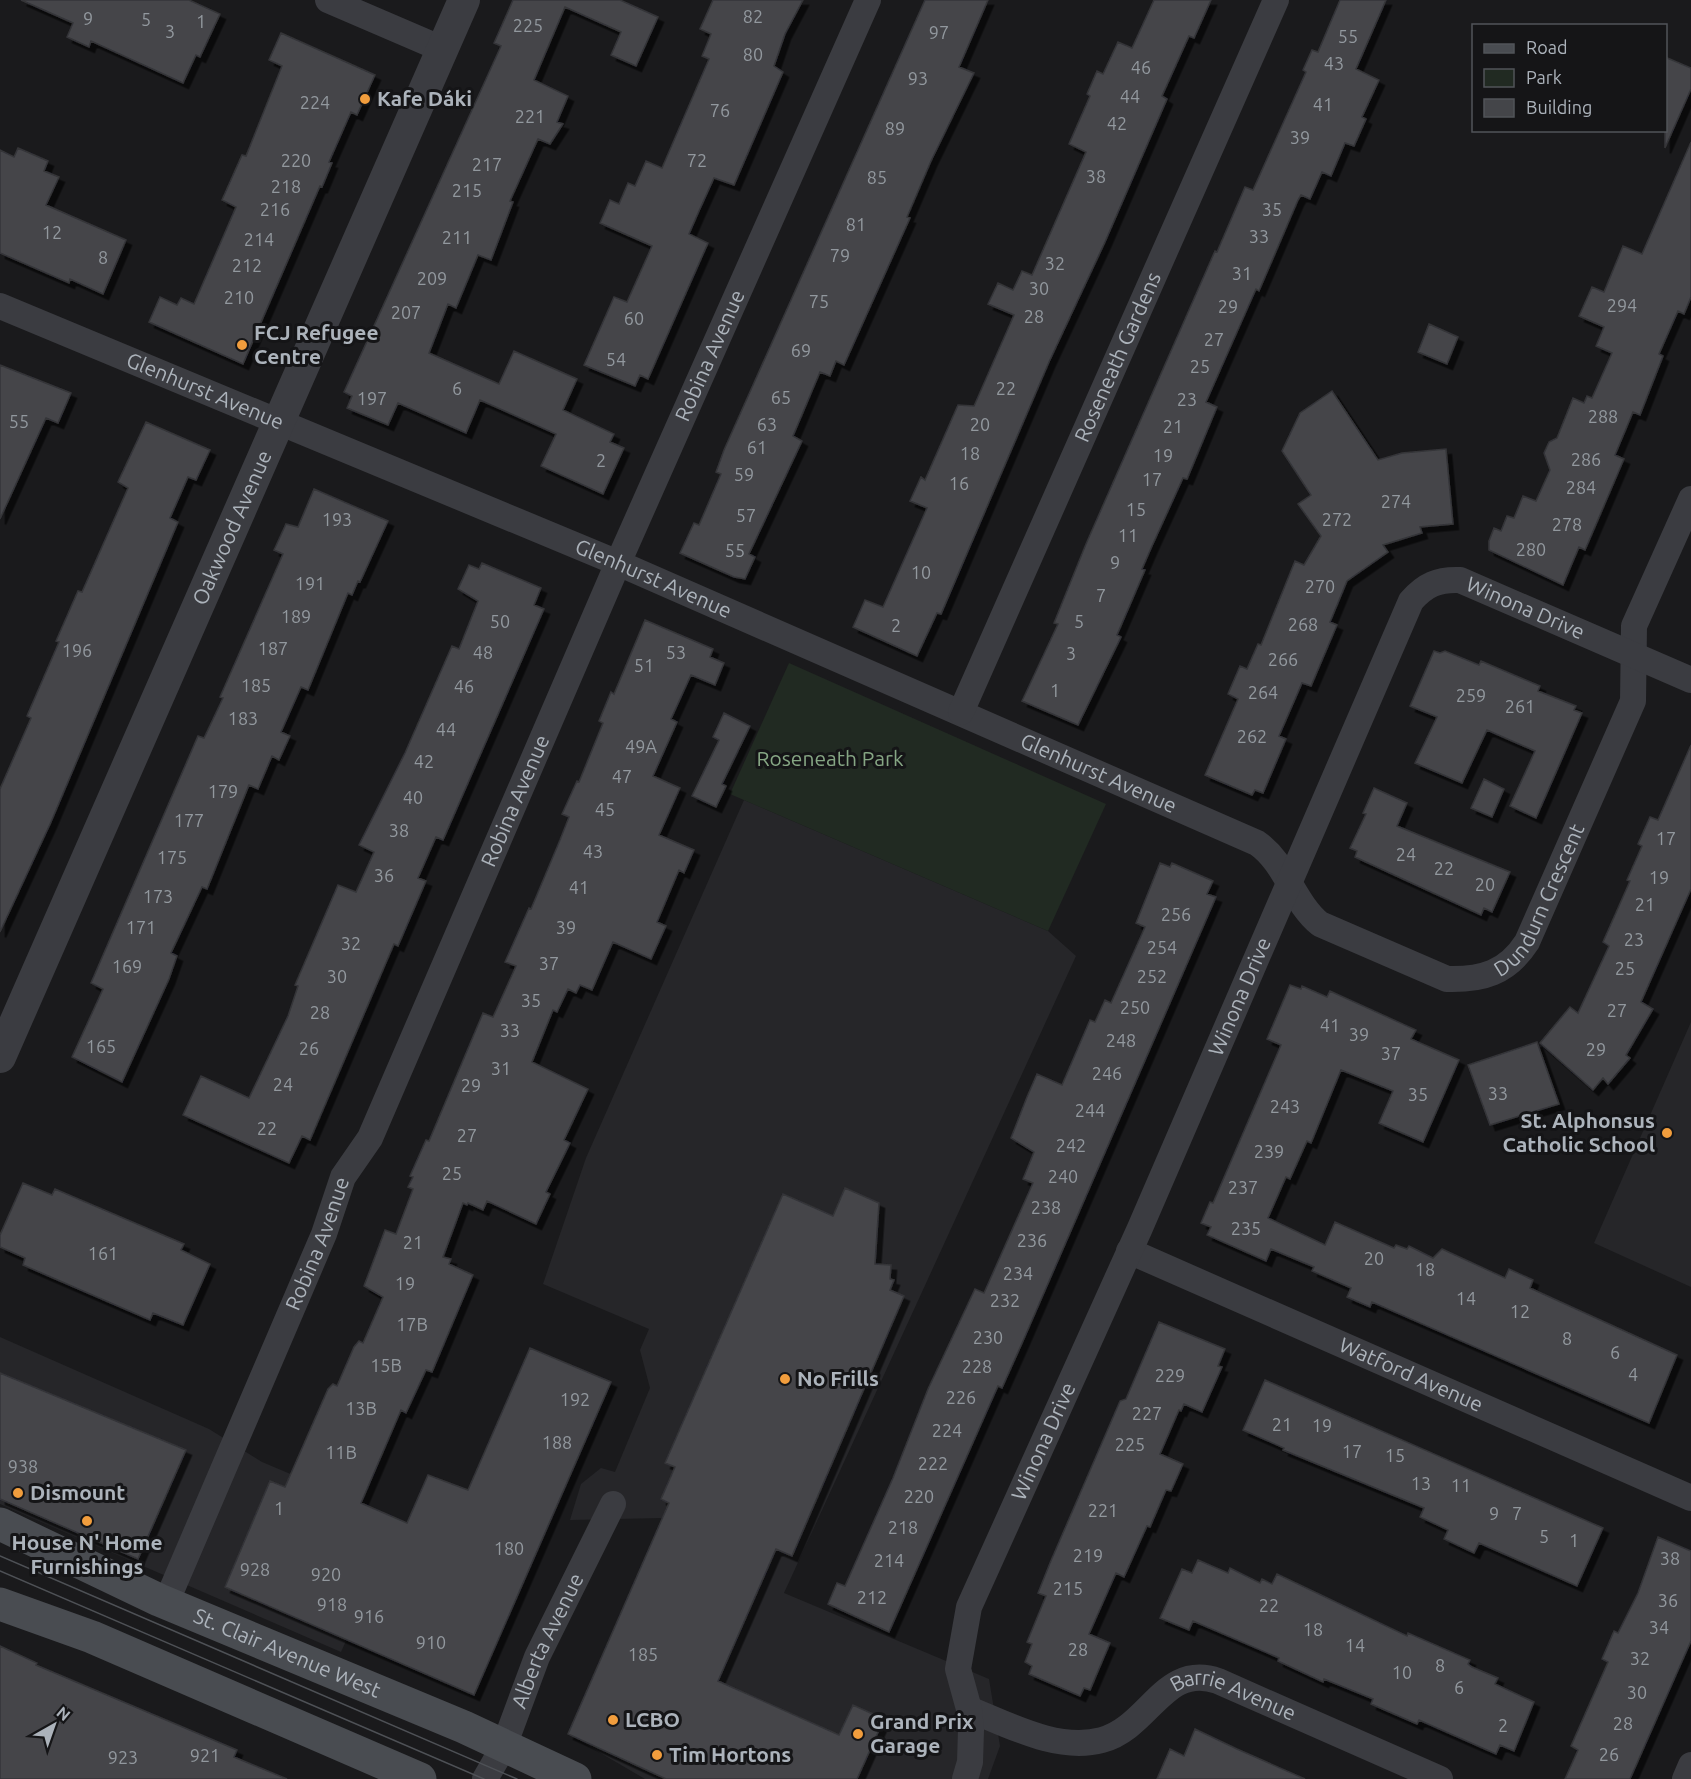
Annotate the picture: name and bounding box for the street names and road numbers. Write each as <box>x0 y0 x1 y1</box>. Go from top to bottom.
street label: Roseneath Gardens <box>1069 268 1165 445</box>
street label: Robina Avenue <box>670 286 749 425</box>
street label: Glenhurst Avenue <box>123 347 288 434</box>
street label: Oakwood Avenue <box>187 446 276 608</box>
street label: Glenhurst Avenue <box>572 534 736 622</box>
street label: Winona Drive <box>1463 571 1589 644</box>
street label: Glenhurst Avenue <box>1017 728 1181 817</box>
street label: Robina Avenue <box>475 731 553 870</box>
street label: Dundurn Crescent <box>1489 820 1589 981</box>
street label: Winona Drive <box>1203 934 1275 1059</box>
street label: Robina Avenue <box>280 1174 353 1314</box>
street label: Watford Avenue <box>1336 1332 1487 1416</box>
street label: Winona Drive <box>1006 1378 1080 1504</box>
street label: Alberta Avenue <box>506 1569 588 1711</box>
street label: St. Clair Avenue West <box>190 1603 385 1702</box>
street label: Barrie Avenue <box>1165 1664 1300 1725</box>

